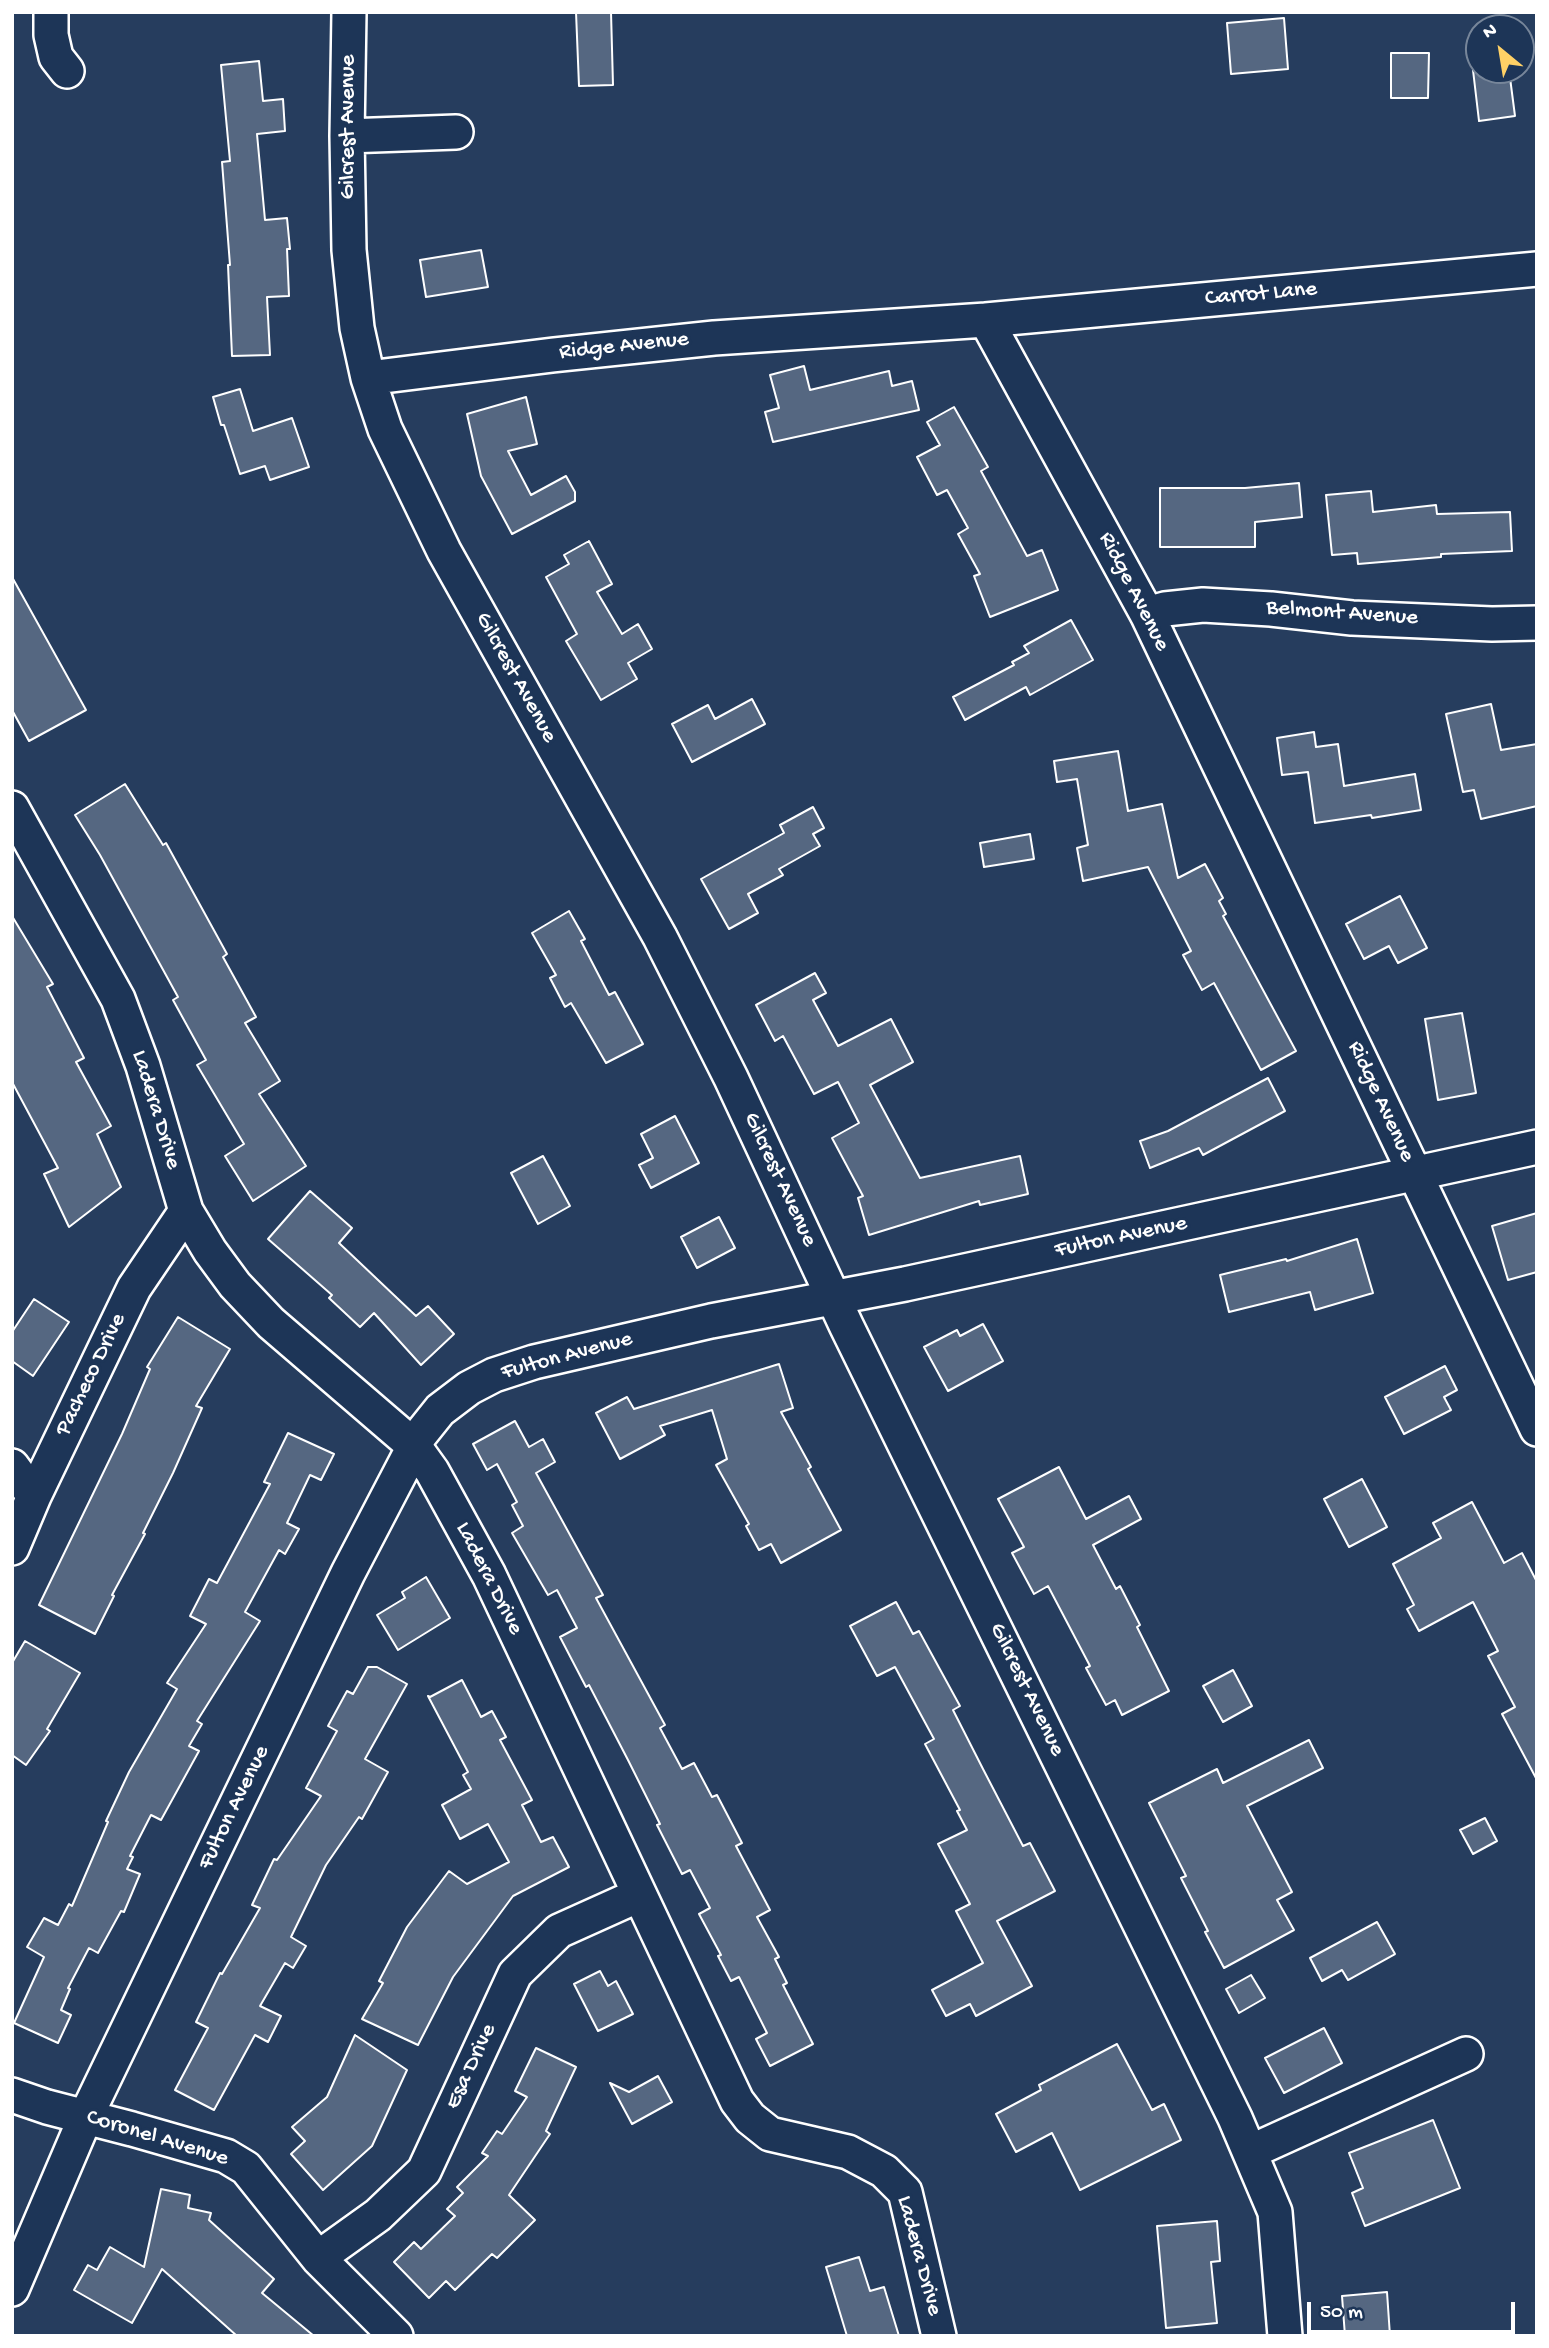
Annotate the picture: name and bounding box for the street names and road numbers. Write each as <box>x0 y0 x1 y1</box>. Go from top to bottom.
street label: Gilcrest Avenue <box>335 55 363 199</box>
street label: Carrot Lane <box>1204 276 1318 314</box>
street label: Ridge Avenue <box>558 326 690 368</box>
street label: Ridge Avenue <box>1091 528 1175 656</box>
street label: Belmont Avenue <box>1265 595 1419 633</box>
street label: Gilcrest Avenue <box>468 608 562 748</box>
street label: Ridge Avenue <box>1340 1037 1420 1167</box>
street label: Ladera Drive <box>124 1047 186 1173</box>
street label: Gilcrest Avenue <box>736 1109 822 1251</box>
street label: Fulton Avenue <box>1052 1211 1190 1265</box>
street label: Pacheco Drive <box>50 1309 134 1441</box>
street label: Fulton Avenue <box>498 1326 636 1388</box>
street label: Ladera Drive <box>448 1518 528 1640</box>
street label: Gilcrest Avenue <box>982 1619 1070 1761</box>
street label: Fulton Avenue <box>193 1742 277 1874</box>
street label: Esa Drive <box>440 2020 504 2114</box>
street label: Coronel Avenue <box>83 2104 231 2174</box>
street label: Ladera Drive <box>889 2193 947 2319</box>

